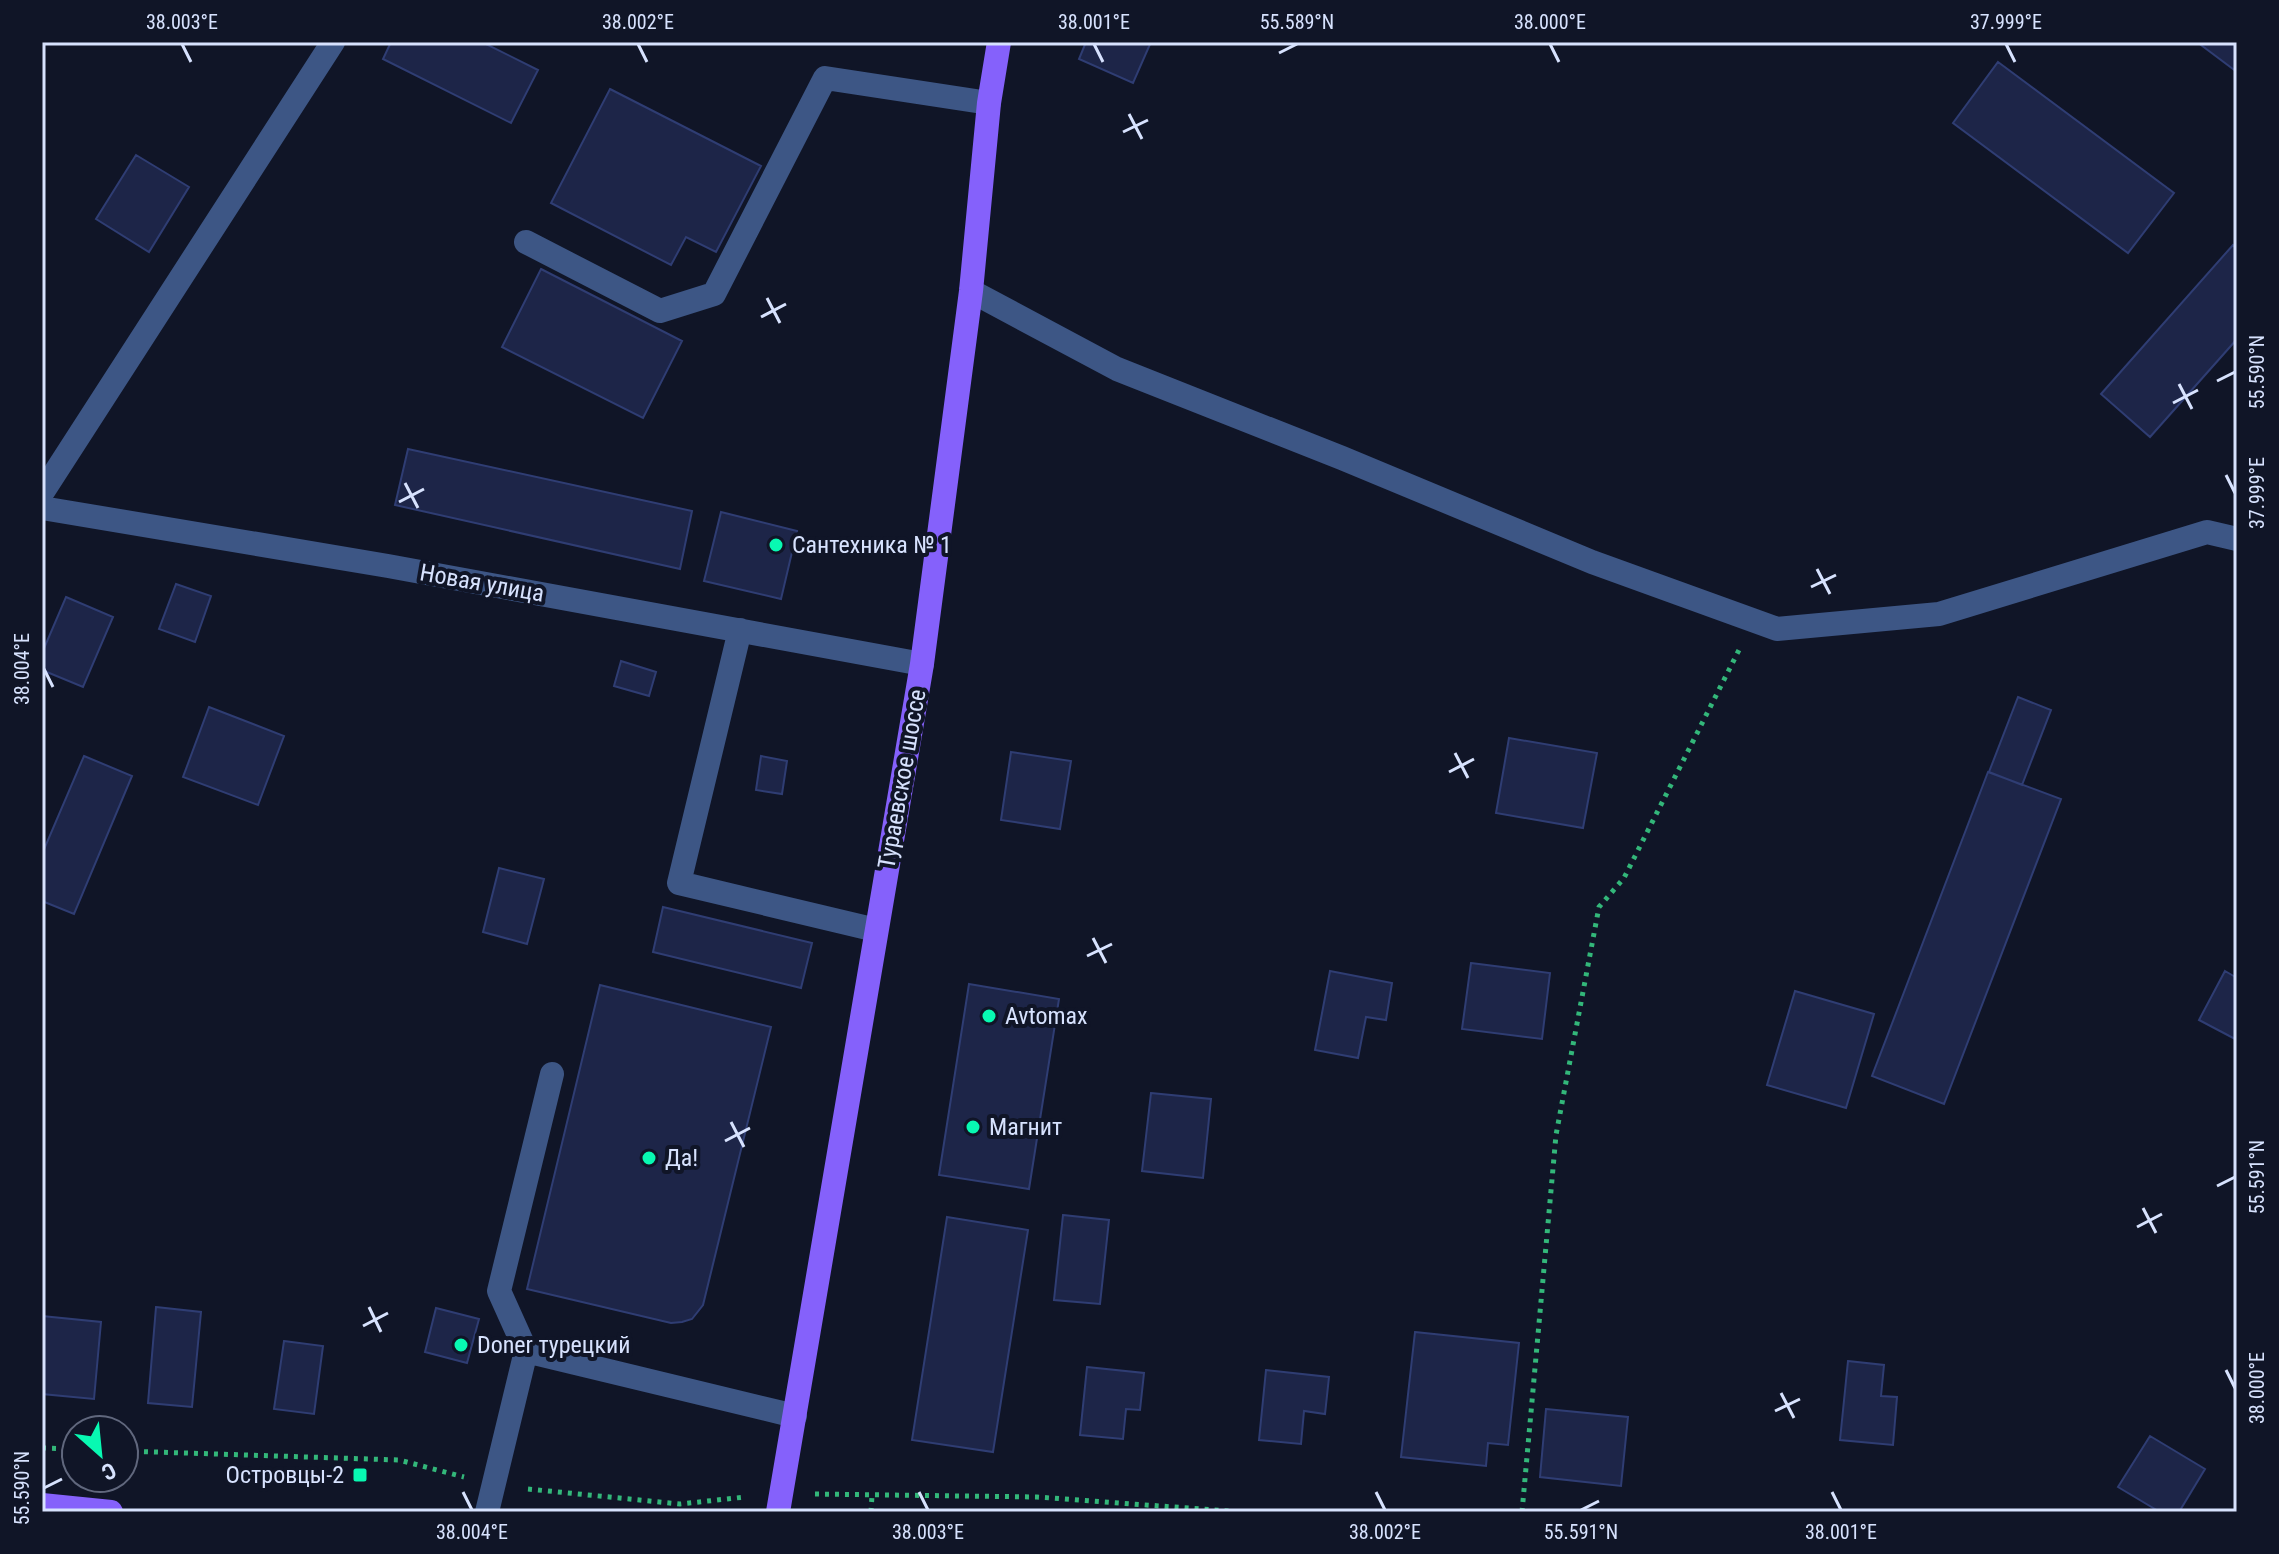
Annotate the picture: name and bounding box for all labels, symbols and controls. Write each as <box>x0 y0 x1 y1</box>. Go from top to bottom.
text: 38.003°E <box>146 10 218 34</box>
text: 38.002°E <box>602 10 674 34</box>
text: 38.001°E <box>1058 10 1130 34</box>
text: 55.589°N <box>1260 10 1334 34</box>
text: 38.000°E <box>1514 10 1586 34</box>
text: 37.999°E <box>1970 10 2042 34</box>
text: 55.590°N <box>2245 335 2269 409</box>
text: 37.999°E <box>2245 457 2269 529</box>
place label: Сантехника № 1 <box>792 531 952 559</box>
marker: Сантехника № 1 <box>767 536 785 554</box>
street label: Новая улица <box>418 558 546 608</box>
text: 38.004°E <box>10 633 34 705</box>
street label: Тураевское шоссе <box>872 687 932 871</box>
place label: Avtomax <box>1005 1002 1088 1030</box>
marker: Avtomax <box>980 1007 998 1025</box>
place label: Магнит <box>989 1113 1062 1141</box>
marker: Магнит <box>964 1118 982 1136</box>
text: 55.591°N <box>2245 1140 2269 1214</box>
place label: Да! <box>665 1144 698 1172</box>
marker: Да! <box>640 1149 658 1167</box>
place label: Doner турецкий <box>477 1331 630 1359</box>
marker: Doner турецкий <box>452 1336 470 1354</box>
text: 38.000°E <box>2245 1352 2269 1424</box>
north arrow <box>60 1414 140 1494</box>
text: 55.590°N <box>10 1451 34 1525</box>
text: С <box>98 1457 120 1485</box>
place label: Островцы-2 <box>226 1461 344 1489</box>
marker: Островцы-2 <box>351 1466 369 1484</box>
text: 38.004°E <box>436 1520 508 1544</box>
text: 38.003°E <box>892 1520 964 1544</box>
text: 38.002°E <box>1349 1520 1421 1544</box>
text: 55.591°N <box>1544 1520 1618 1544</box>
text: 38.001°E <box>1805 1520 1877 1544</box>

